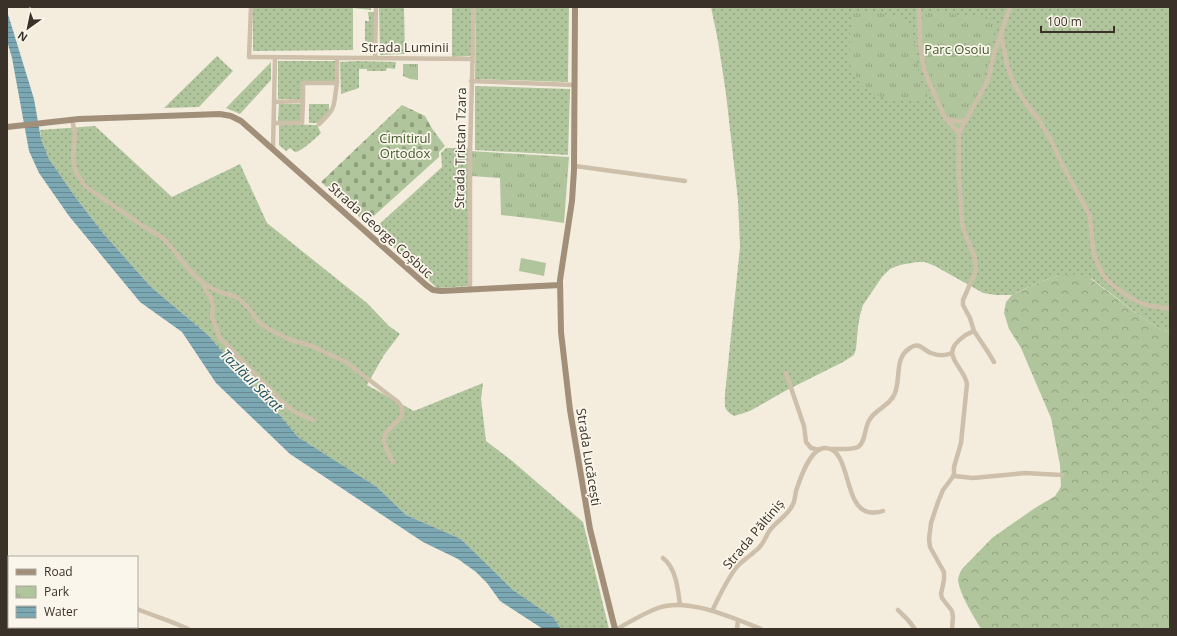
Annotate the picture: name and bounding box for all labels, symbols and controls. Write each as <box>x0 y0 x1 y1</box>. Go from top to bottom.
north arrow <box>8 8 48 48</box>
scale bar <box>1041 8 1114 34</box>
text: 100 m <box>1047 13 1082 30</box>
text: N <box>14 28 30 46</box>
street label: Strada Luminii <box>361 38 449 56</box>
park label: Parc Osoiu <box>924 40 990 58</box>
street label: Strada Tristan Tzara <box>450 87 470 209</box>
park label: Cimitirul Ortodox <box>379 129 431 162</box>
street label: Strada George Coșbuc <box>325 178 437 282</box>
water label: Tazlăul Sărat <box>217 345 288 416</box>
street label: Strada Lucăcești <box>572 407 606 507</box>
street label: Strada Păltiniș <box>718 495 788 573</box>
legend <box>8 556 138 628</box>
text: Road <box>44 563 73 580</box>
text: Park <box>44 583 70 600</box>
text: Water <box>44 603 78 620</box>

